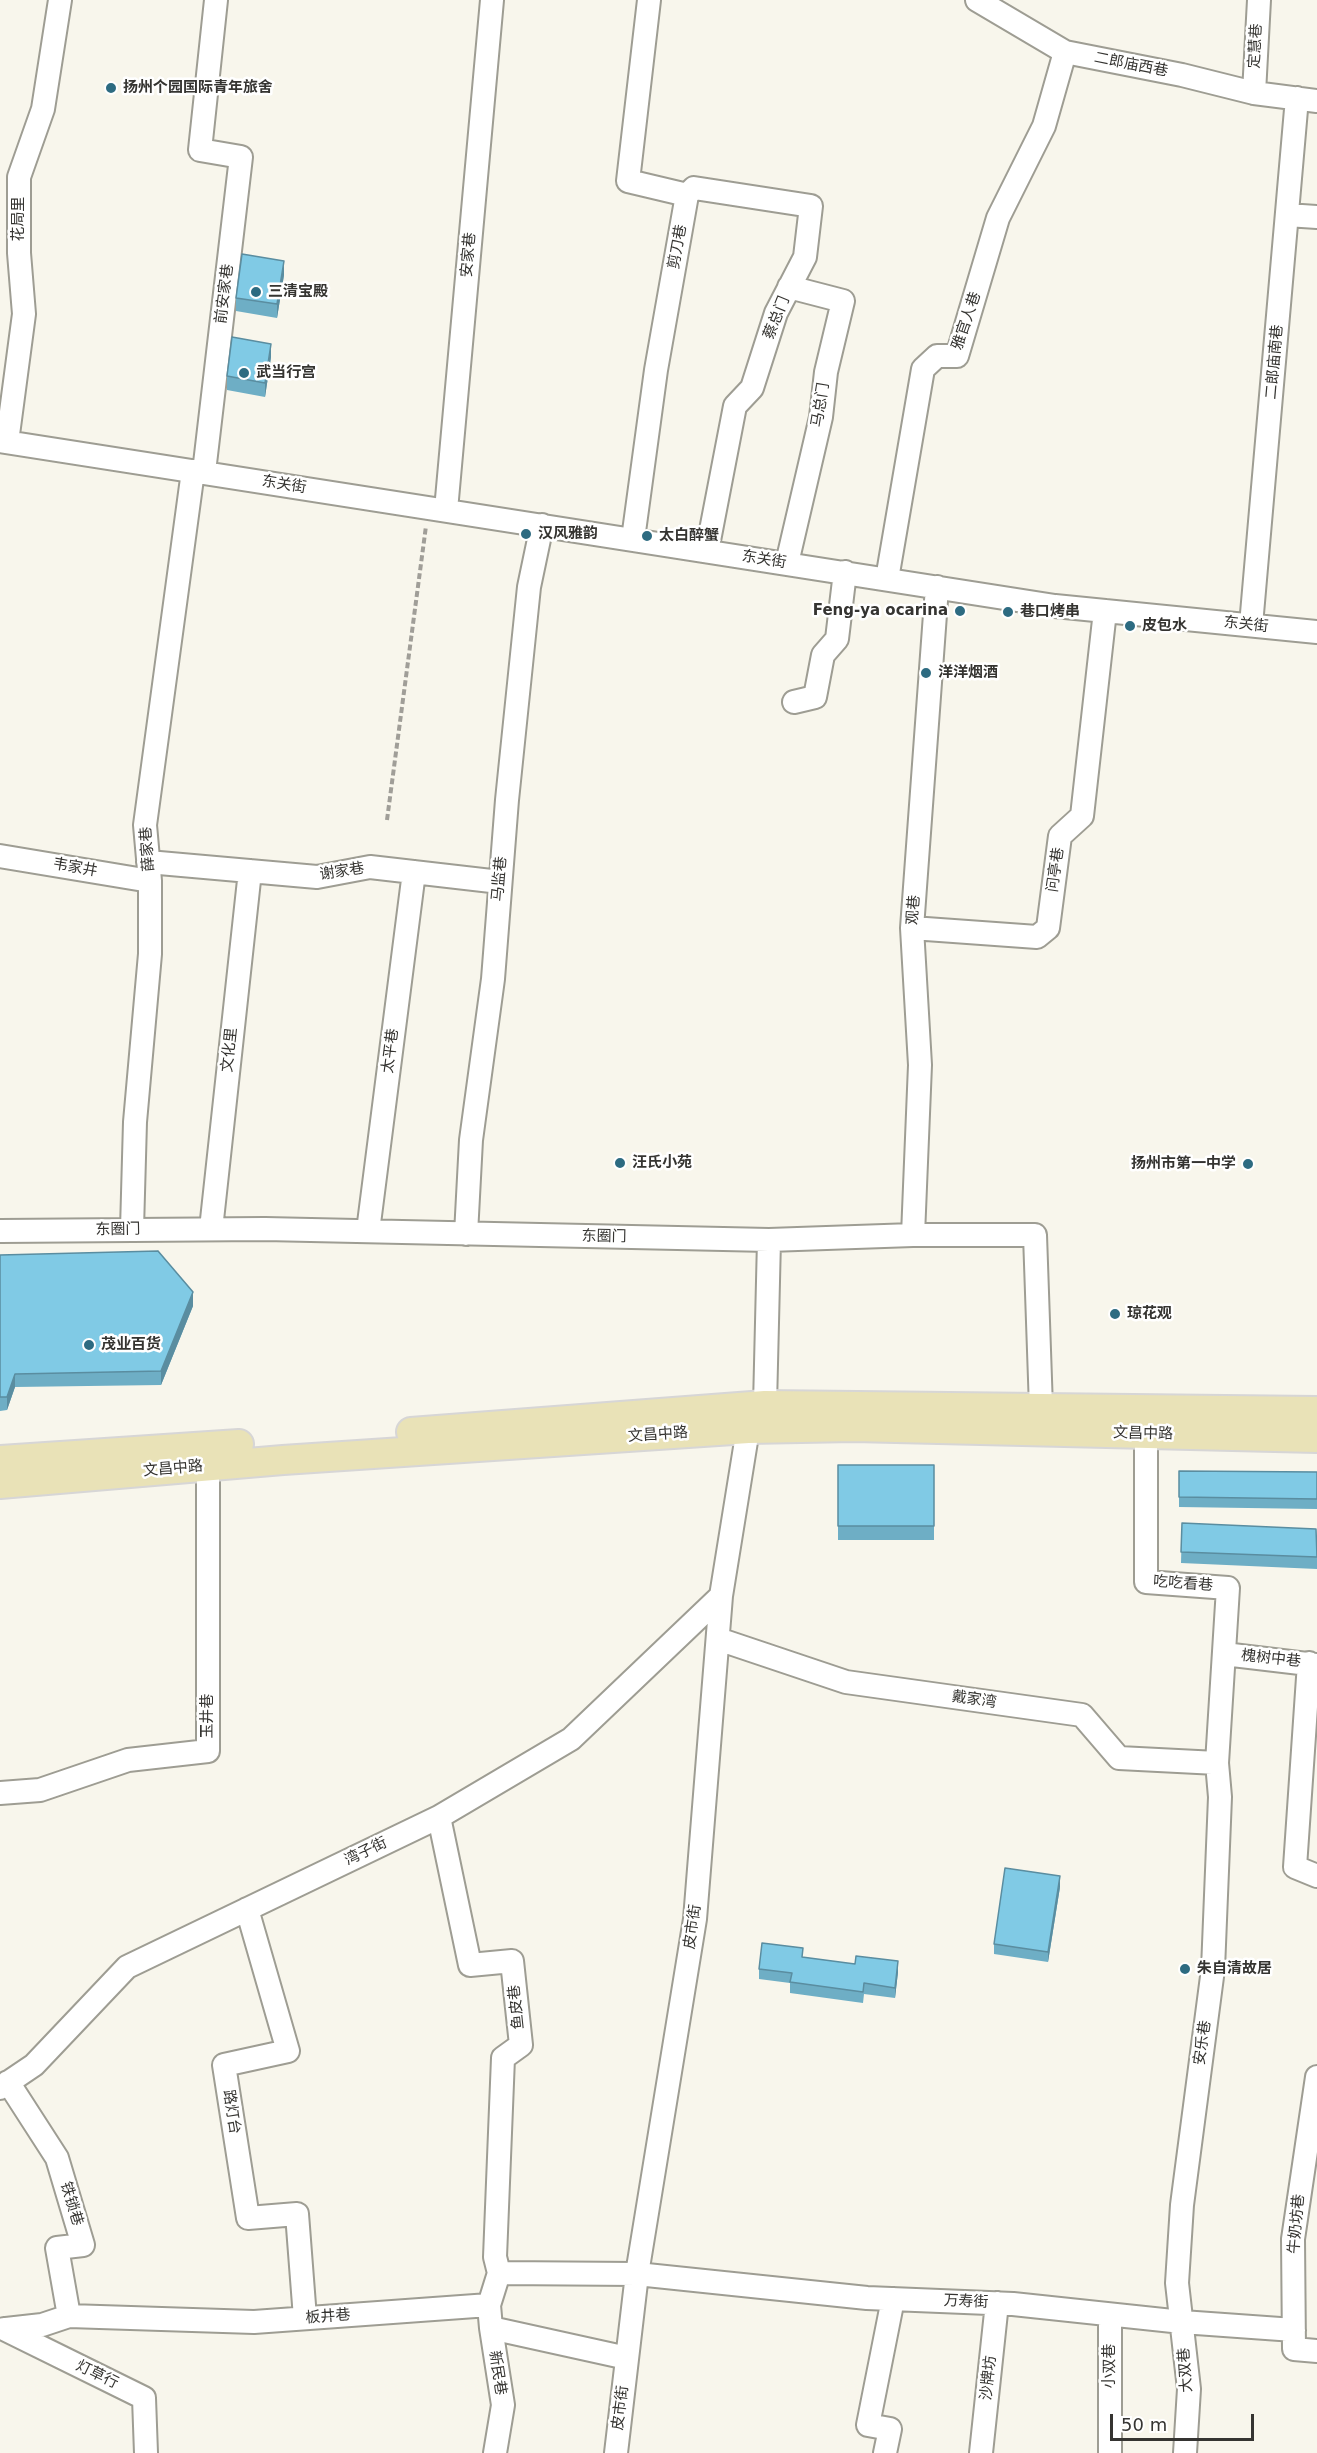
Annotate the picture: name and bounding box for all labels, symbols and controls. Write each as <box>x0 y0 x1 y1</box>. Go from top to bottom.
street label: 定慧巷 <box>1246 23 1266 69</box>
street label: 二郎庙西巷 <box>1092 49 1170 81</box>
place label: 扬州个园国际青年旅舍 <box>123 79 273 97</box>
marker: 扬州个园国际青年旅舍 <box>104 81 118 95</box>
street label: 花局里 <box>10 197 28 241</box>
street label: 剪刀巷 <box>665 223 691 271</box>
street label: 安家巷 <box>458 232 480 278</box>
street label: 前安家巷 <box>212 263 238 325</box>
place label: 三清宝殿 <box>268 283 328 301</box>
marker: 三清宝殿 <box>249 285 263 299</box>
street label: 雅官人巷 <box>949 290 985 352</box>
street label: 蔡总门 <box>760 294 794 342</box>
street label: 二郎庙南巷 <box>1263 324 1287 400</box>
place label: 武当行宫 <box>256 364 316 382</box>
marker: 武当行宫 <box>237 366 251 380</box>
street label: 马总门 <box>809 381 833 429</box>
street label: 东关街 <box>260 473 308 497</box>
place label: 汉风雅韵 <box>538 525 598 543</box>
marker: 汉风雅韵 <box>519 527 533 541</box>
place label: 太白醉蟹 <box>659 527 719 545</box>
marker: 太白醉蟹 <box>640 529 654 543</box>
street label: 东关街 <box>740 548 788 572</box>
place label: Feng-ya ocarina <box>813 602 948 620</box>
place label: 巷口烤串 <box>1020 603 1080 621</box>
marker: Feng-ya ocarina <box>953 604 967 618</box>
marker: 巷口烤串 <box>1001 605 1015 619</box>
street label: 东关街 <box>1223 614 1269 636</box>
place label: 皮包水 <box>1142 617 1187 635</box>
marker: 皮包水 <box>1123 619 1137 633</box>
place label: 洋洋烟酒 <box>938 664 998 682</box>
marker: 洋洋烟酒 <box>919 666 933 680</box>
street label: 薛家巷 <box>137 826 159 872</box>
street label: 问亭巷 <box>1044 846 1068 894</box>
street label: 韦家井 <box>51 855 99 881</box>
street label: 马监巷 <box>489 856 511 902</box>
street label: 谢家巷 <box>318 860 366 884</box>
street label: 观巷 <box>904 894 924 926</box>
street label: 文化里 <box>219 1027 241 1073</box>
street label: 太平巷 <box>379 1028 403 1074</box>
place label: 汪氏小苑 <box>632 1154 692 1172</box>
place label: 扬州市第一中学 <box>1131 1155 1236 1173</box>
marker: 汪氏小苑 <box>613 1156 627 1170</box>
marker: 扬州市第一中学 <box>1241 1157 1255 1171</box>
street label: 东圈门 <box>95 1221 141 1239</box>
street label: 东圈门 <box>581 1228 627 1246</box>
place label: 琼花观 <box>1127 1305 1172 1323</box>
marker: 琼花观 <box>1108 1307 1122 1321</box>
place label: 茂业百货 <box>101 1336 161 1354</box>
marker: 茂业百货 <box>82 1338 96 1352</box>
street label: 文昌中路 <box>627 1424 689 1446</box>
street label: 文昌中路 <box>1113 1424 1173 1444</box>
street label: 文昌中路 <box>142 1457 204 1481</box>
street label: 吃吃看巷 <box>1152 1573 1214 1595</box>
street label: 槐树中巷 <box>1240 1647 1302 1671</box>
street label: 戴家湾 <box>950 1688 998 1712</box>
street label: 玉井巷 <box>199 1694 217 1738</box>
street label: 湾子街 <box>342 1834 390 1870</box>
street label: 皮市街 <box>681 1903 705 1951</box>
place label: 朱自清故居 <box>1197 1960 1272 1978</box>
marker: 朱自清故居 <box>1178 1962 1192 1976</box>
street label: 鱼皮巷 <box>506 1984 528 2030</box>
street label: 安乐巷 <box>1191 2019 1215 2067</box>
street label: 路灯台 <box>219 2088 243 2136</box>
street label: 铁锁巷 <box>56 2180 86 2228</box>
street label: 牛奶坊巷 <box>1285 2193 1309 2255</box>
street label: 万寿街 <box>943 2292 989 2312</box>
street label: 板井巷 <box>305 2306 351 2328</box>
street label: 小双巷 <box>1101 2344 1119 2388</box>
street label: 大双巷 <box>1175 2347 1197 2393</box>
street label: 新民巷 <box>485 2349 509 2397</box>
street label: 沙牌坊 <box>978 2355 1000 2401</box>
street label: 灯草行 <box>73 2357 121 2393</box>
street label: 皮市街 <box>609 2385 633 2431</box>
scale bar <box>1113 2402 1257 2440</box>
text: 50 m <box>1121 2414 1167 2435</box>

